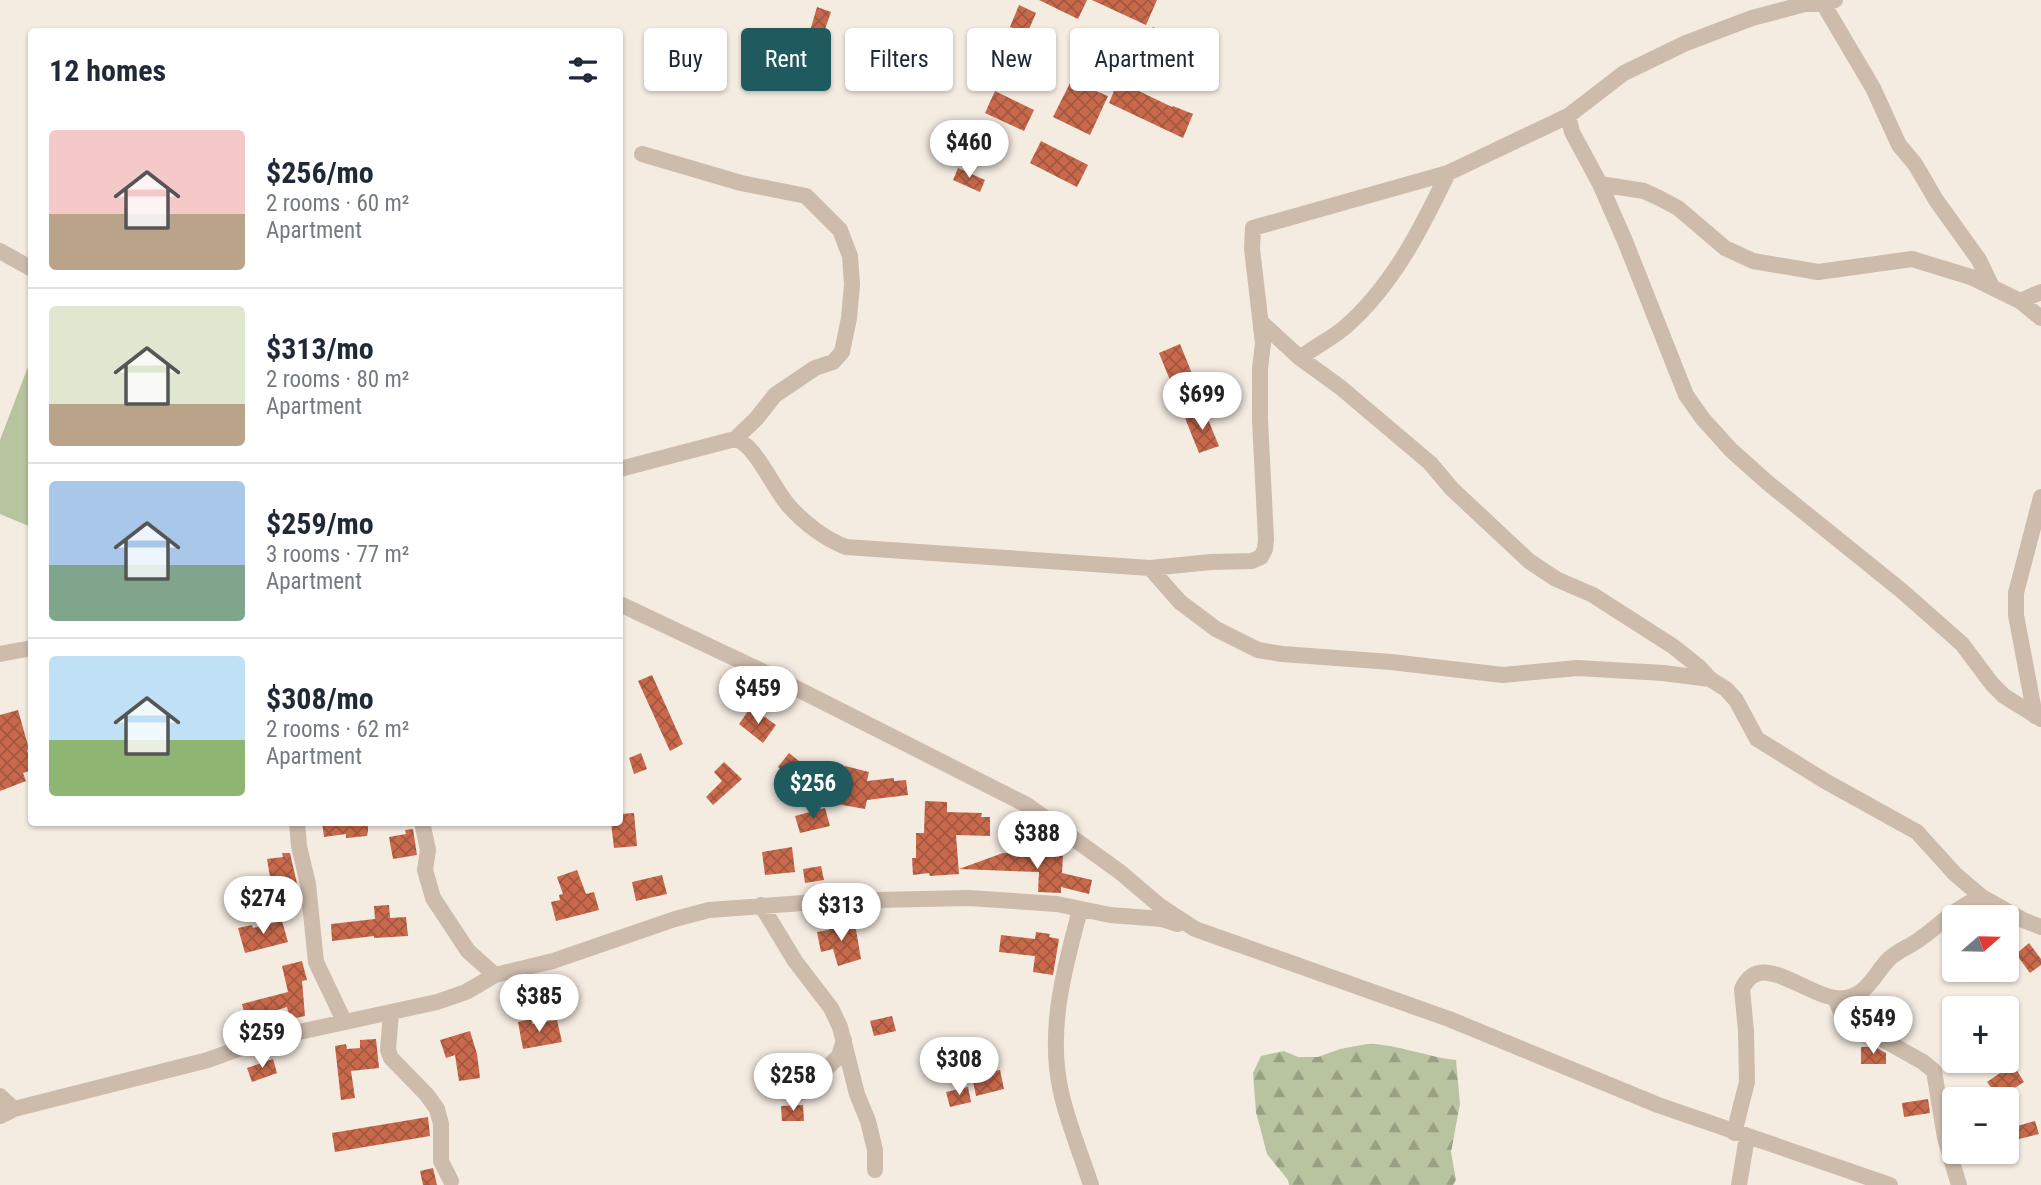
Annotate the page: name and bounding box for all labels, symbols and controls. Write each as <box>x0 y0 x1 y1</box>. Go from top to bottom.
chip: Buy <box>644 28 727 91</box>
chip: Rent <box>741 28 831 91</box>
chip: Filters <box>845 28 953 91</box>
chip: New <box>967 28 1056 91</box>
chip: Apartment <box>1070 28 1219 91</box>
icon: filters <box>564 51 602 89</box>
text: 12 homes <box>49 53 166 88</box>
pin: $460 <box>928 120 1010 180</box>
text: $460 <box>946 129 992 156</box>
text: $256/mo <box>266 155 374 190</box>
icon: home <box>105 158 189 242</box>
text: 2 rooms · 60 m² <box>266 190 409 217</box>
text: Apartment <box>266 217 362 244</box>
text: $313/mo <box>266 331 374 366</box>
icon: home <box>105 334 189 418</box>
text: 2 rooms · 80 m² <box>266 366 409 393</box>
pin: $699 <box>1161 372 1243 432</box>
text: $699 <box>1179 381 1225 408</box>
text: Apartment <box>266 393 362 420</box>
text: $259/mo <box>266 506 374 541</box>
icon: home <box>105 509 189 593</box>
text: 3 rooms · 77 m² <box>266 541 409 568</box>
text: Apartment <box>266 568 362 595</box>
pin: $459 <box>717 666 799 726</box>
text: $459 <box>735 675 781 702</box>
text: $308/mo <box>266 681 374 716</box>
icon: home <box>105 684 189 768</box>
text: 2 rooms · 62 m² <box>266 716 409 743</box>
text: Apartment <box>266 743 362 770</box>
pin: $256 <box>772 762 854 821</box>
text: $256 <box>790 770 836 797</box>
pin: $388 <box>996 812 1078 871</box>
text: $388 <box>1014 820 1060 847</box>
pin: $274 <box>222 876 304 936</box>
pin: $313 <box>800 884 882 943</box>
text: $274 <box>240 885 286 912</box>
text: $313 <box>818 892 864 919</box>
north arrow <box>1942 905 2020 982</box>
map controls <box>1942 905 2019 1164</box>
pin: $385 <box>498 974 580 1034</box>
text: $385 <box>516 983 562 1010</box>
pin: $549 <box>1832 996 1914 1056</box>
button: + <box>1942 996 2019 1073</box>
text: $549 <box>1850 1005 1896 1032</box>
pin: $259 <box>221 1010 303 1070</box>
text: $259 <box>239 1019 285 1046</box>
pin: $308 <box>918 1038 1000 1097</box>
text: $308 <box>936 1046 982 1073</box>
pin: $258 <box>752 1054 834 1113</box>
text: $258 <box>770 1062 816 1089</box>
button: − <box>1942 1087 2019 1164</box>

